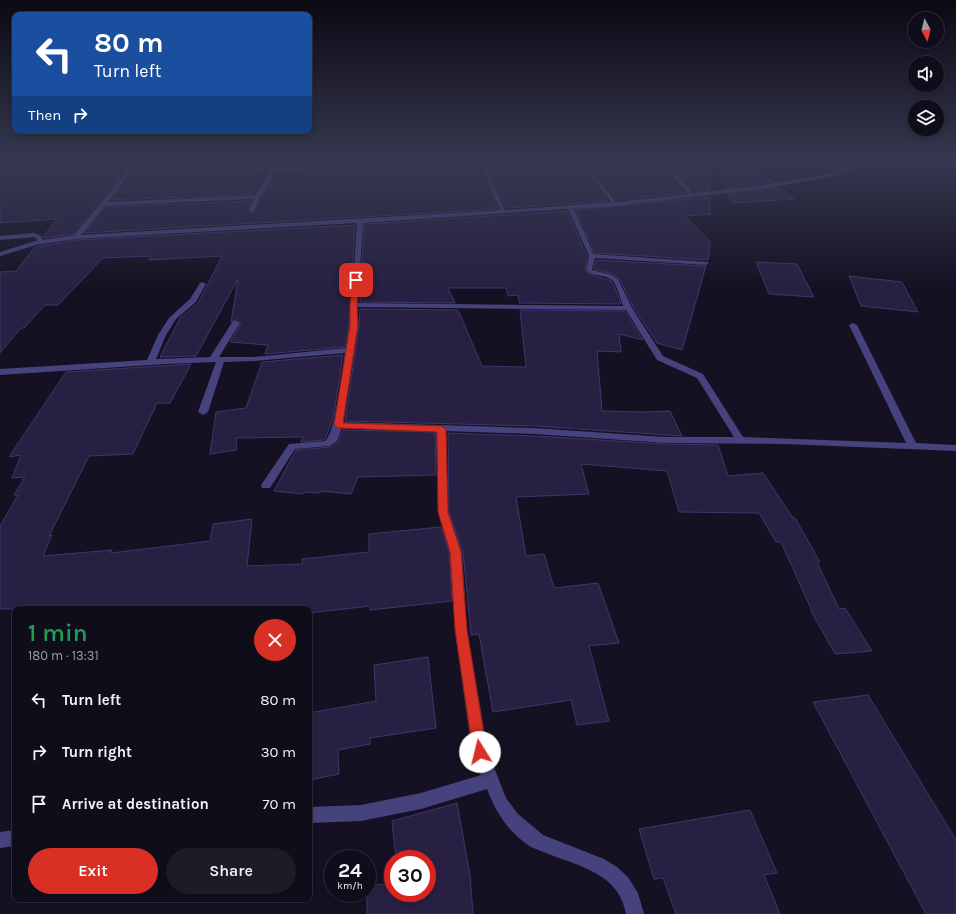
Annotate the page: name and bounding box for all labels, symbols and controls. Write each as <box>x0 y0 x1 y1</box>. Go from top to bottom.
north arrow <box>908 12 944 48</box>
map controls <box>908 12 944 136</box>
text: 80 m <box>94 26 163 59</box>
icon: left <box>28 28 80 80</box>
button: sound <box>908 56 944 92</box>
text: Turn left <box>94 60 162 82</box>
button: layers <box>908 100 944 136</box>
icon: right <box>69 104 91 126</box>
text: Then <box>28 106 61 124</box>
pin <box>339 263 373 297</box>
icon: arrive <box>345 269 367 291</box>
text: 1 min <box>28 619 88 647</box>
button: close <box>254 619 296 661</box>
text: 180 m · 13:31 <box>28 648 99 663</box>
icon: left <box>28 689 50 711</box>
text: Turn left <box>62 691 121 709</box>
text: 80 m <box>260 691 296 709</box>
position arrow <box>459 731 501 773</box>
icon: right <box>28 741 50 763</box>
text: Turn right <box>62 743 132 761</box>
text: 30 m <box>261 743 296 761</box>
icon: arrive <box>28 793 50 815</box>
text: Arrive at destination <box>62 795 209 813</box>
text: 70 m <box>262 795 296 813</box>
button: Exit <box>28 848 158 894</box>
button: Share <box>166 848 296 894</box>
speed limit sign: 30 <box>384 850 436 902</box>
text: 24 <box>338 859 362 882</box>
text: km/h <box>337 880 363 892</box>

